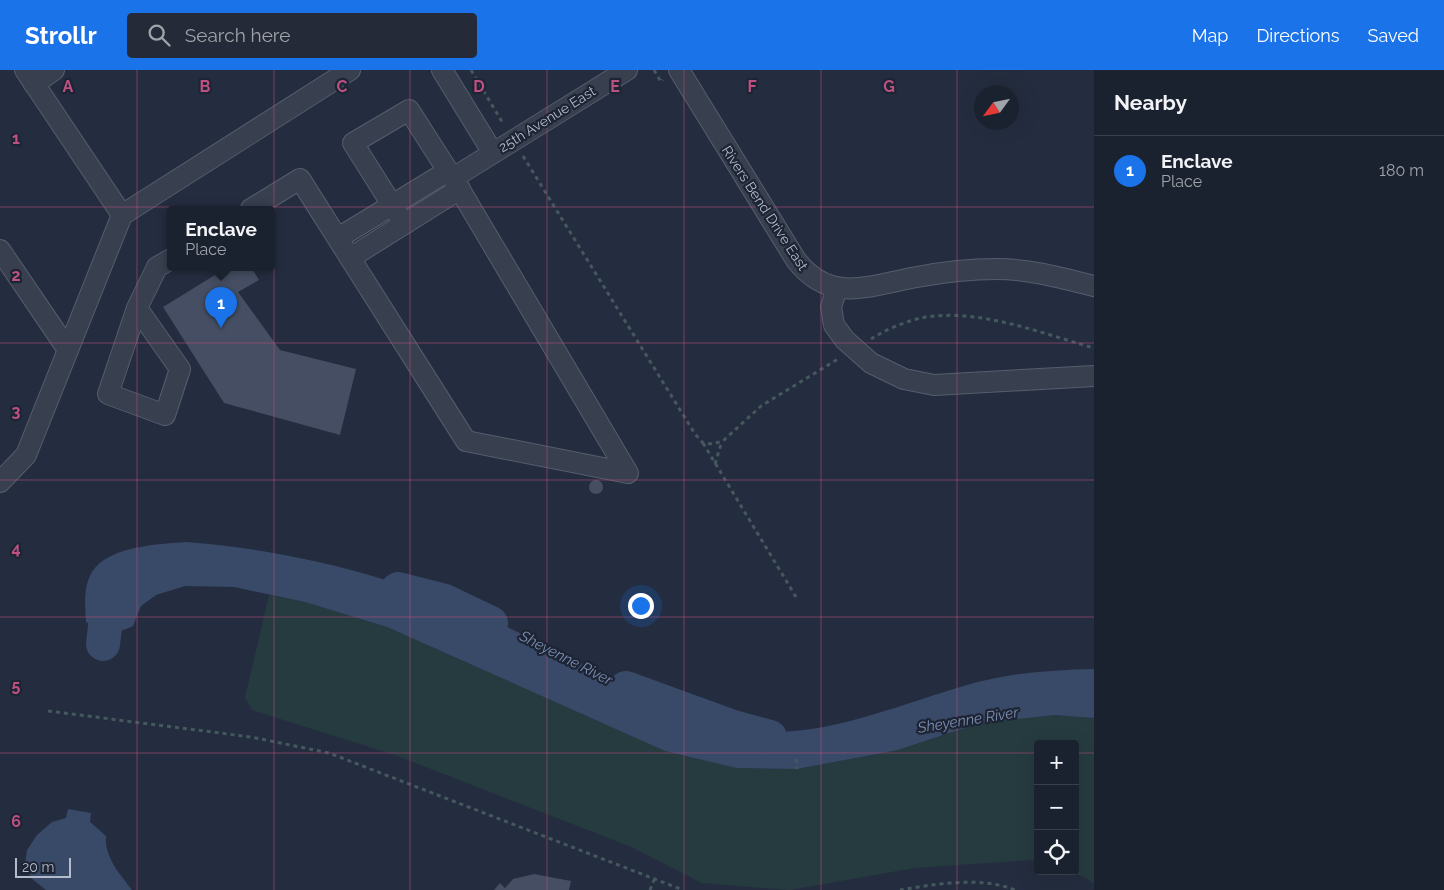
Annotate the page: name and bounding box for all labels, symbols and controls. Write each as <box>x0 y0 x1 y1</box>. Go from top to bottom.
search box <box>127 13 477 58</box>
text: Strollr <box>25 21 97 50</box>
icon: search <box>145 21 173 49</box>
text: Search here <box>185 24 290 46</box>
text: Map <box>1192 25 1228 46</box>
text: Directions <box>1256 25 1340 46</box>
text: Saved <box>1368 25 1419 46</box>
text: A <box>63 77 74 96</box>
text: B <box>200 77 211 96</box>
text: C <box>337 77 348 96</box>
text: D <box>473 77 485 96</box>
text: E <box>610 77 620 96</box>
text: F <box>747 77 757 96</box>
text: G <box>883 77 895 96</box>
street label: 25th Avenue East <box>496 83 599 155</box>
north arrow <box>974 85 1019 130</box>
text: Nearby <box>1114 90 1187 115</box>
text: 1 <box>12 129 20 148</box>
street label: Rivers Bend Drive East <box>719 143 811 274</box>
text: Enclave <box>1161 150 1233 172</box>
text: 1 <box>1126 161 1134 180</box>
text: 180 m <box>1379 161 1424 180</box>
text: Place <box>1161 172 1202 191</box>
popup <box>167 206 275 271</box>
text: Enclave <box>185 218 257 240</box>
text: Place <box>185 240 226 259</box>
text: 2 <box>11 266 21 285</box>
pin: 1 <box>205 287 237 328</box>
text: 3 <box>12 402 21 421</box>
text: 4 <box>11 539 21 558</box>
your location <box>628 593 654 619</box>
water label: Sheyenne River <box>516 626 616 689</box>
text: 5 <box>12 676 21 695</box>
water label: Sheyenne River <box>915 703 1020 737</box>
map controls <box>1034 740 1079 875</box>
button: + <box>1034 740 1079 785</box>
button: − <box>1034 785 1079 830</box>
text: 6 <box>11 812 21 831</box>
button: locate <box>1034 830 1079 875</box>
scale bar <box>15 855 71 878</box>
text: 20 m <box>22 859 54 875</box>

